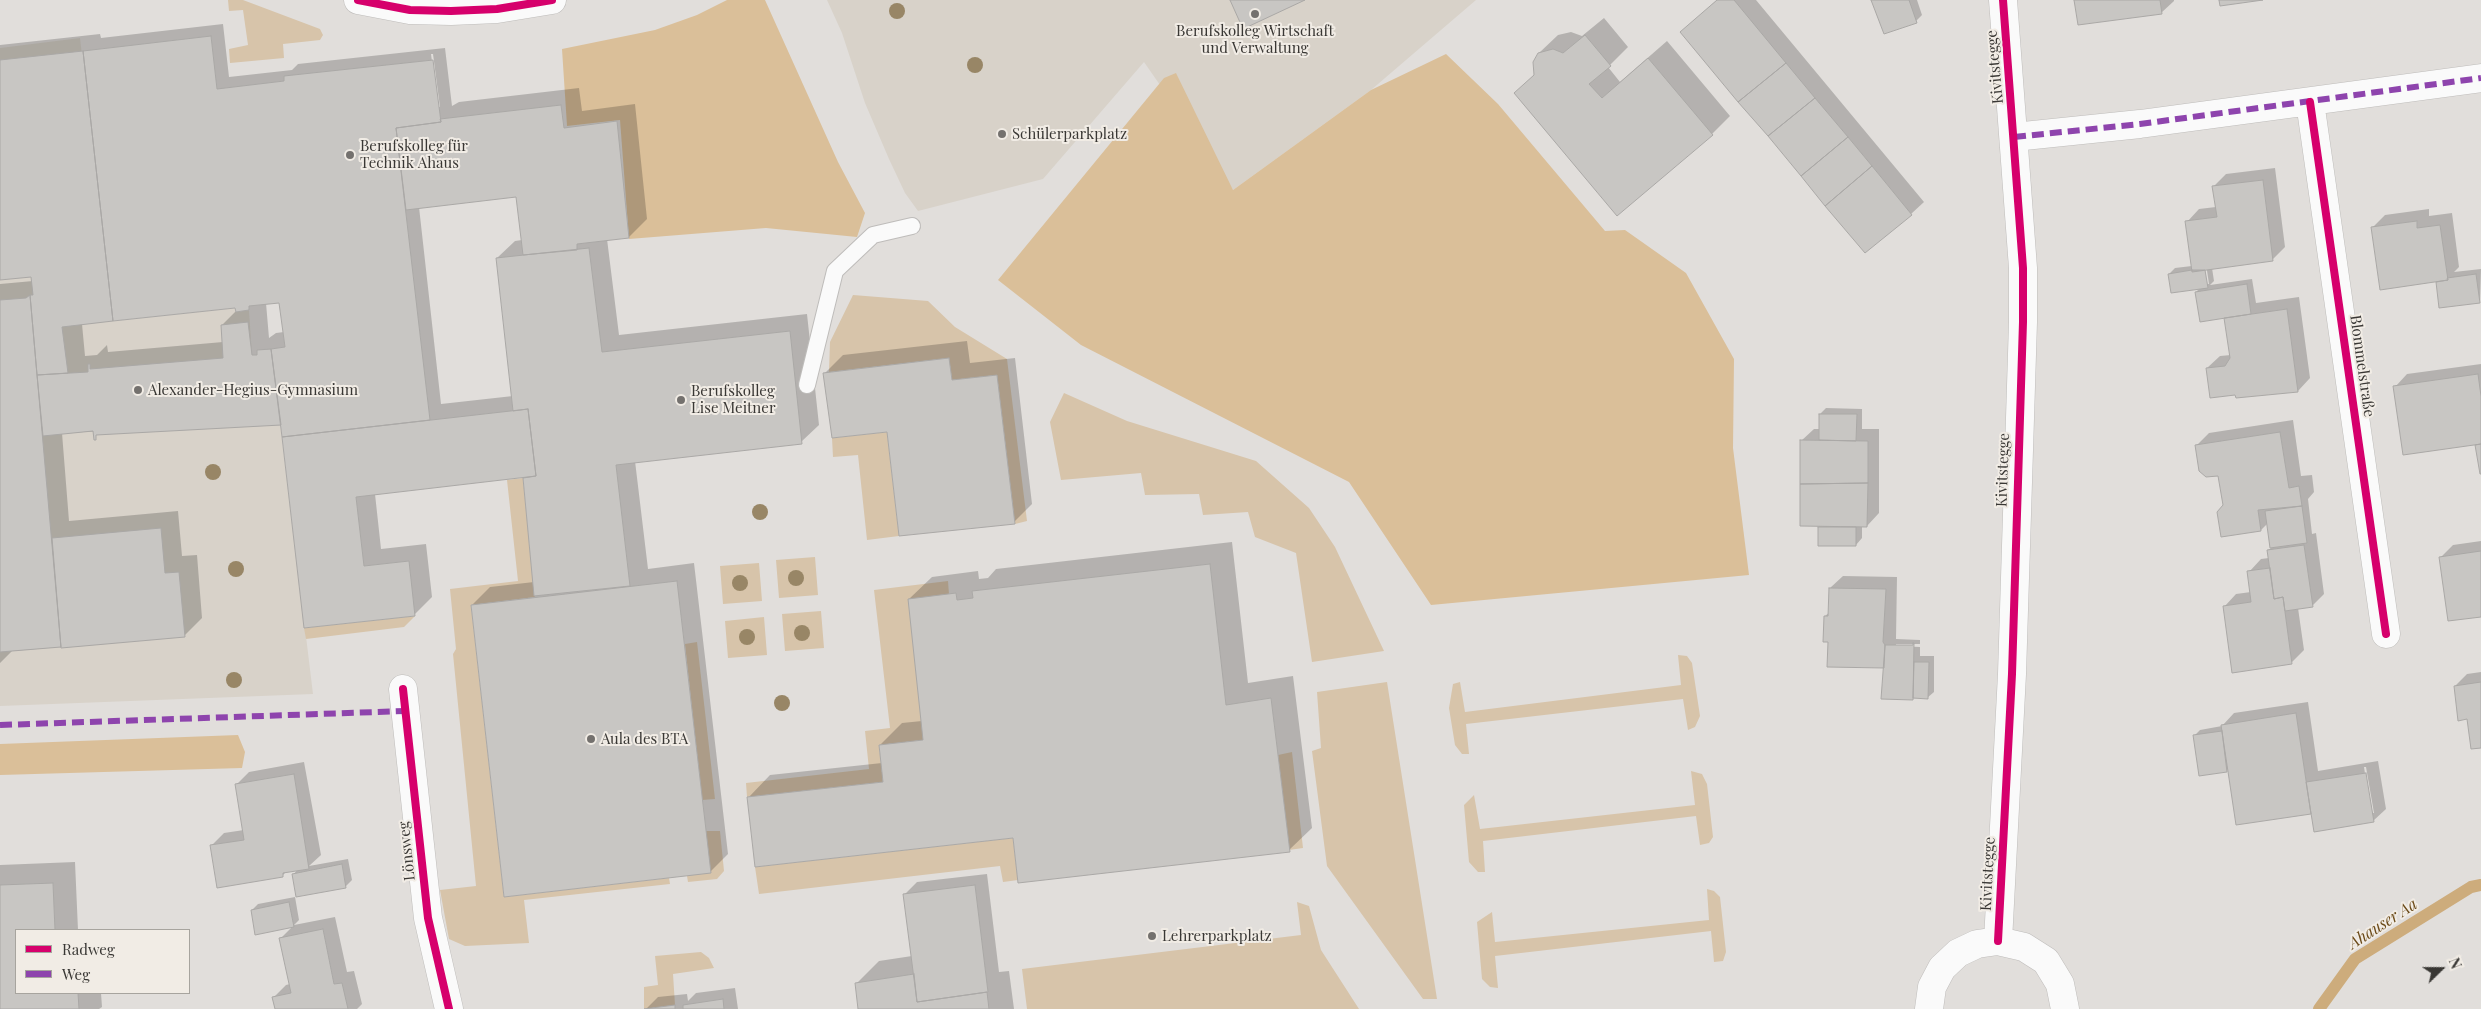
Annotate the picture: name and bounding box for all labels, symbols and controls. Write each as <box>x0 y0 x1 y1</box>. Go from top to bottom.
marker: Berufskolleg Wirtschaft und Verwaltung <box>1249 8 1261 20</box>
place label: Berufskolleg Wirtschaft und Verwaltung <box>1176 22 1334 57</box>
street label: Kivitstegge <box>1983 29 2007 105</box>
place label: Schülerparkplatz <box>1012 125 1127 143</box>
marker: Schülerparkplatz <box>996 128 1008 140</box>
place label: Berufskolleg für Technik Ahaus <box>360 137 468 172</box>
marker: Berufskolleg für Technik Ahaus <box>344 149 356 161</box>
street label: Blommelstraße <box>2346 314 2378 418</box>
place label: Alexander-Hegius-Gymnasium <box>148 381 358 399</box>
place label: Berufskolleg Lise Meitner <box>691 382 776 417</box>
marker: Alexander-Hegius-Gymnasium <box>132 384 144 396</box>
marker: Berufskolleg Lise Meitner <box>675 394 687 406</box>
street label: Kivitstegge <box>1993 433 2013 507</box>
place label: Aula des BTA <box>601 730 688 748</box>
marker: Aula des BTA <box>585 733 597 745</box>
street label: Lönsweg <box>395 820 419 882</box>
street label: Kivitstegge <box>1977 837 1999 911</box>
water label: Ahauser Aa <box>2345 895 2421 953</box>
place label: Lehrerparkplatz <box>1162 927 1272 945</box>
legend <box>15 929 190 994</box>
marker: Lehrerparkplatz <box>1146 930 1158 942</box>
text: Radweg <box>62 939 115 959</box>
north arrow <box>2416 944 2466 994</box>
text: N <box>2445 955 2466 971</box>
text: Weg <box>62 964 90 984</box>

